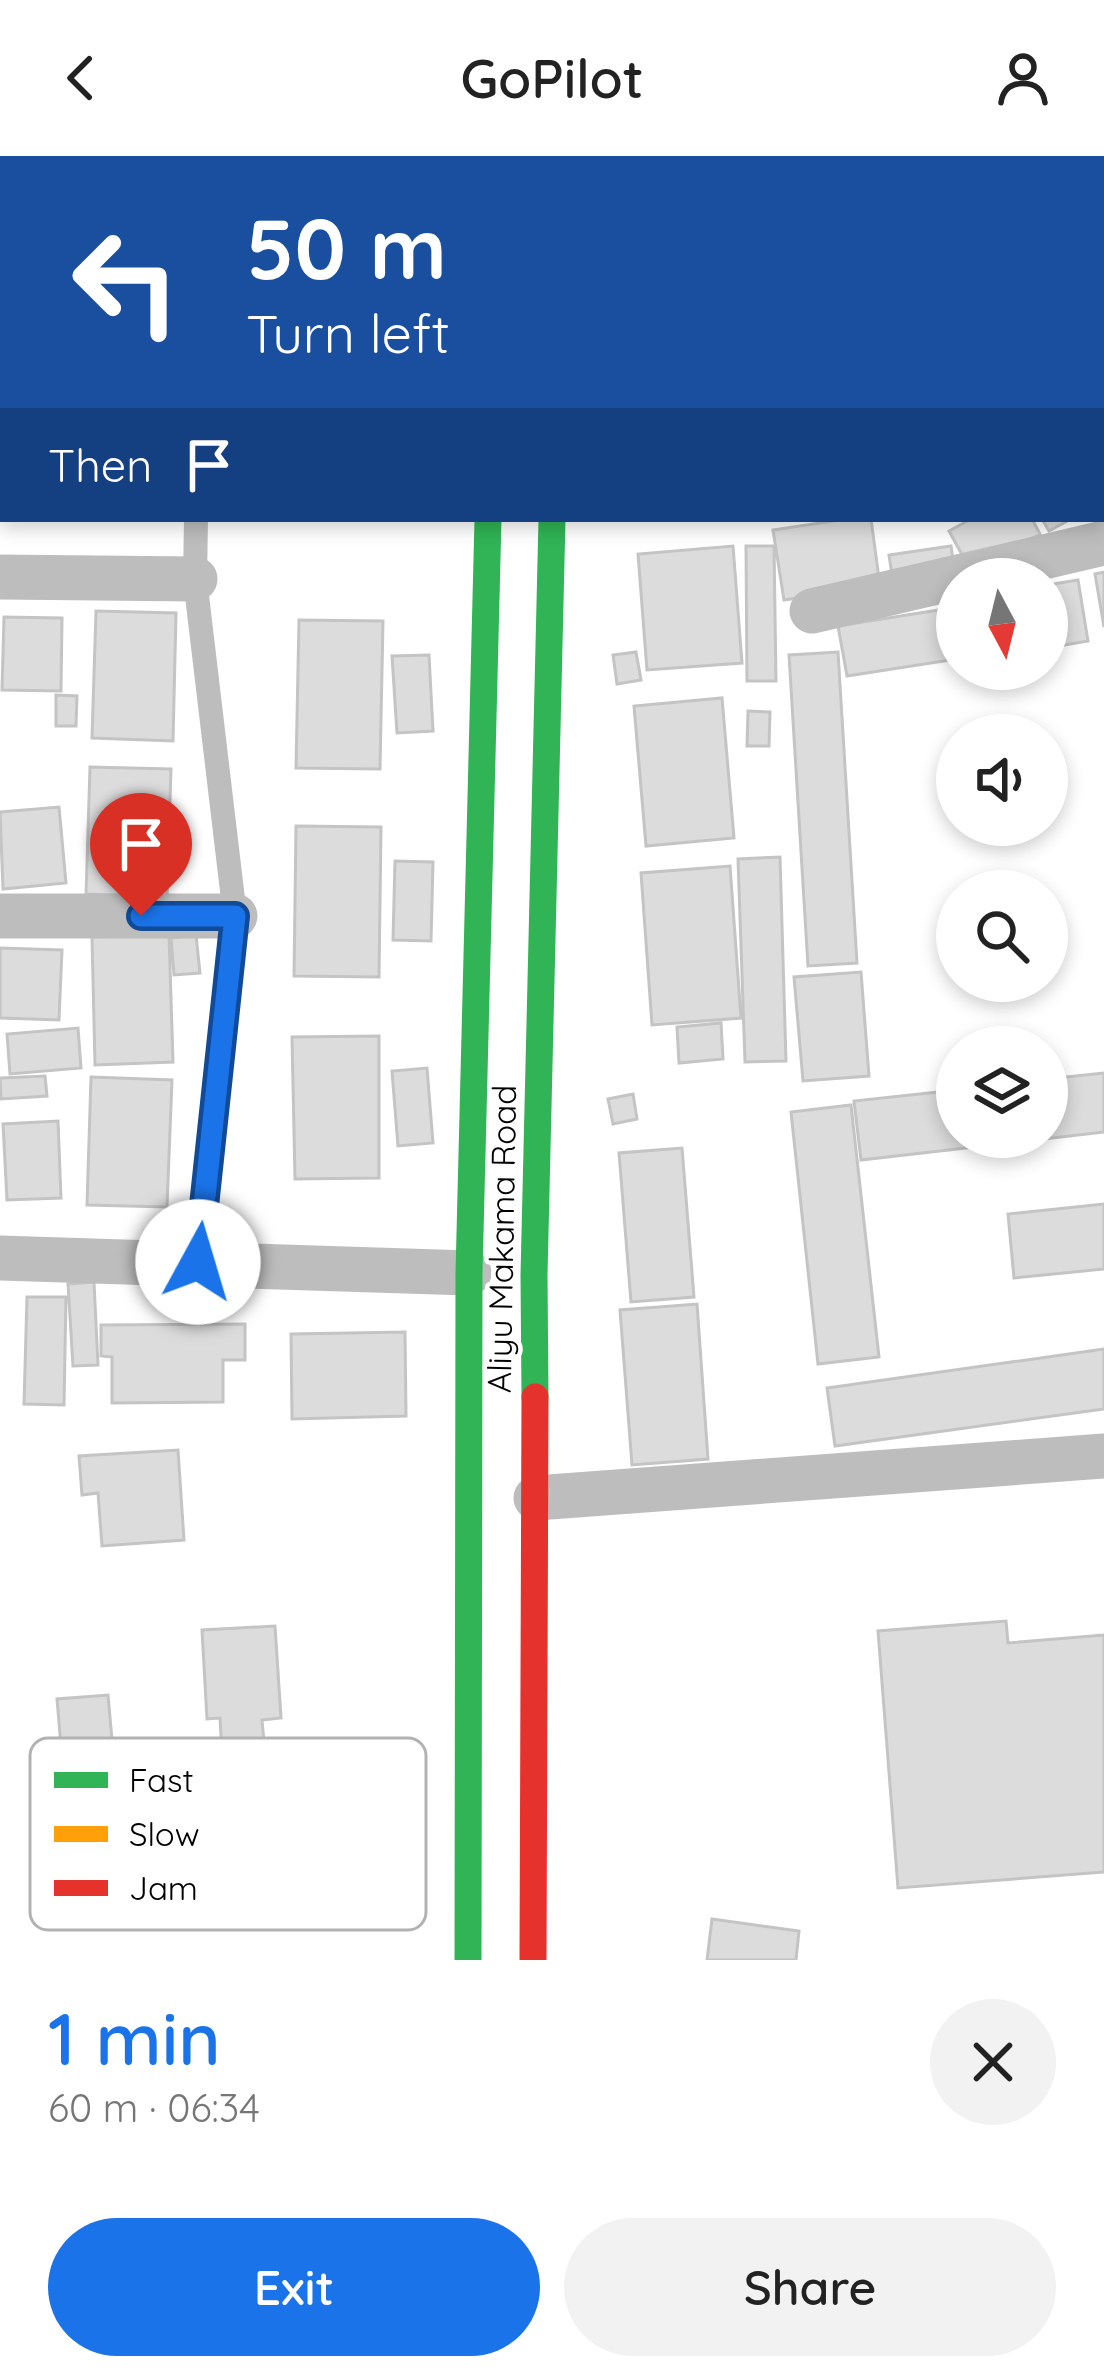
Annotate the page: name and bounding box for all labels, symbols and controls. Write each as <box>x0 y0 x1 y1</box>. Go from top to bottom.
text: GoPilot <box>460 44 644 112</box>
icon: back <box>48 45 114 111</box>
icon: person <box>990 45 1056 111</box>
text: 50 m <box>246 195 447 300</box>
icon: left <box>48 204 204 360</box>
text: Turn left <box>246 299 450 367</box>
icon: arrive <box>176 432 242 498</box>
text: Then <box>48 437 152 493</box>
north arrow <box>936 558 1068 690</box>
map controls <box>936 558 1068 1158</box>
button: sound <box>936 714 1068 846</box>
pin <box>90 793 192 916</box>
icon: arrive <box>108 811 174 877</box>
button: search <box>936 870 1068 1002</box>
button: layers <box>936 1026 1068 1158</box>
street label: Aliyu Makama Road <box>478 1085 524 1393</box>
position arrow <box>135 1199 261 1325</box>
legend <box>30 1738 426 1930</box>
text: Fast <box>129 1759 194 1800</box>
text: Slow <box>129 1813 200 1854</box>
text: Jam <box>129 1867 198 1908</box>
text: 1 min <box>48 1993 221 2083</box>
button: close <box>930 1999 1056 2125</box>
text: 60 m · 06:34 <box>48 2083 260 2132</box>
button: Exit <box>48 2218 540 2356</box>
button: Share <box>564 2218 1056 2356</box>

